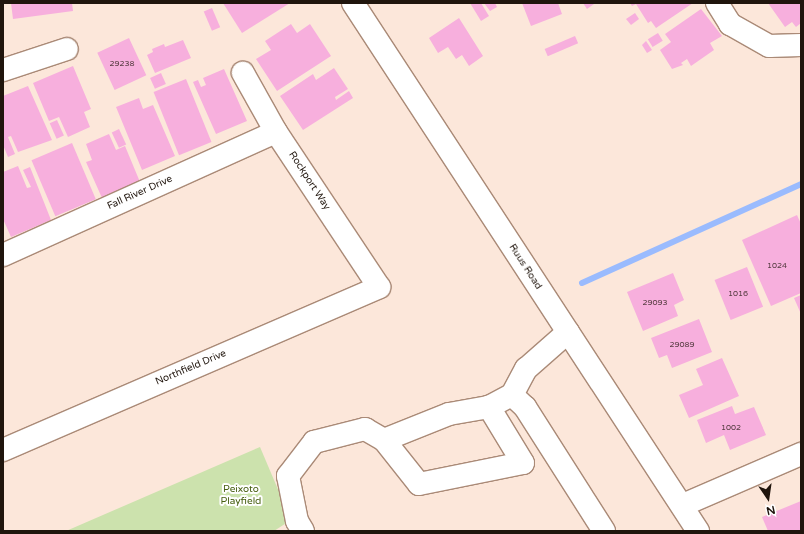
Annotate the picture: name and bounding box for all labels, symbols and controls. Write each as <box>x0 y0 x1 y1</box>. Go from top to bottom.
house number: 29238 <box>109 59 135 69</box>
street label: Rockport Way <box>286 150 332 212</box>
street label: Fall River Drive <box>106 173 174 213</box>
street label: Ruus Road <box>506 242 544 292</box>
house number: 1024 <box>767 261 787 271</box>
house number: 1016 <box>728 289 748 299</box>
house number: 29093 <box>642 298 668 308</box>
house number: 29089 <box>669 340 695 350</box>
street label: Northfield Drive <box>154 348 228 388</box>
house number: 1002 <box>721 423 741 433</box>
north arrow <box>748 478 788 518</box>
park label: Peixoto Playfield <box>221 483 261 506</box>
text: N <box>765 503 777 518</box>

